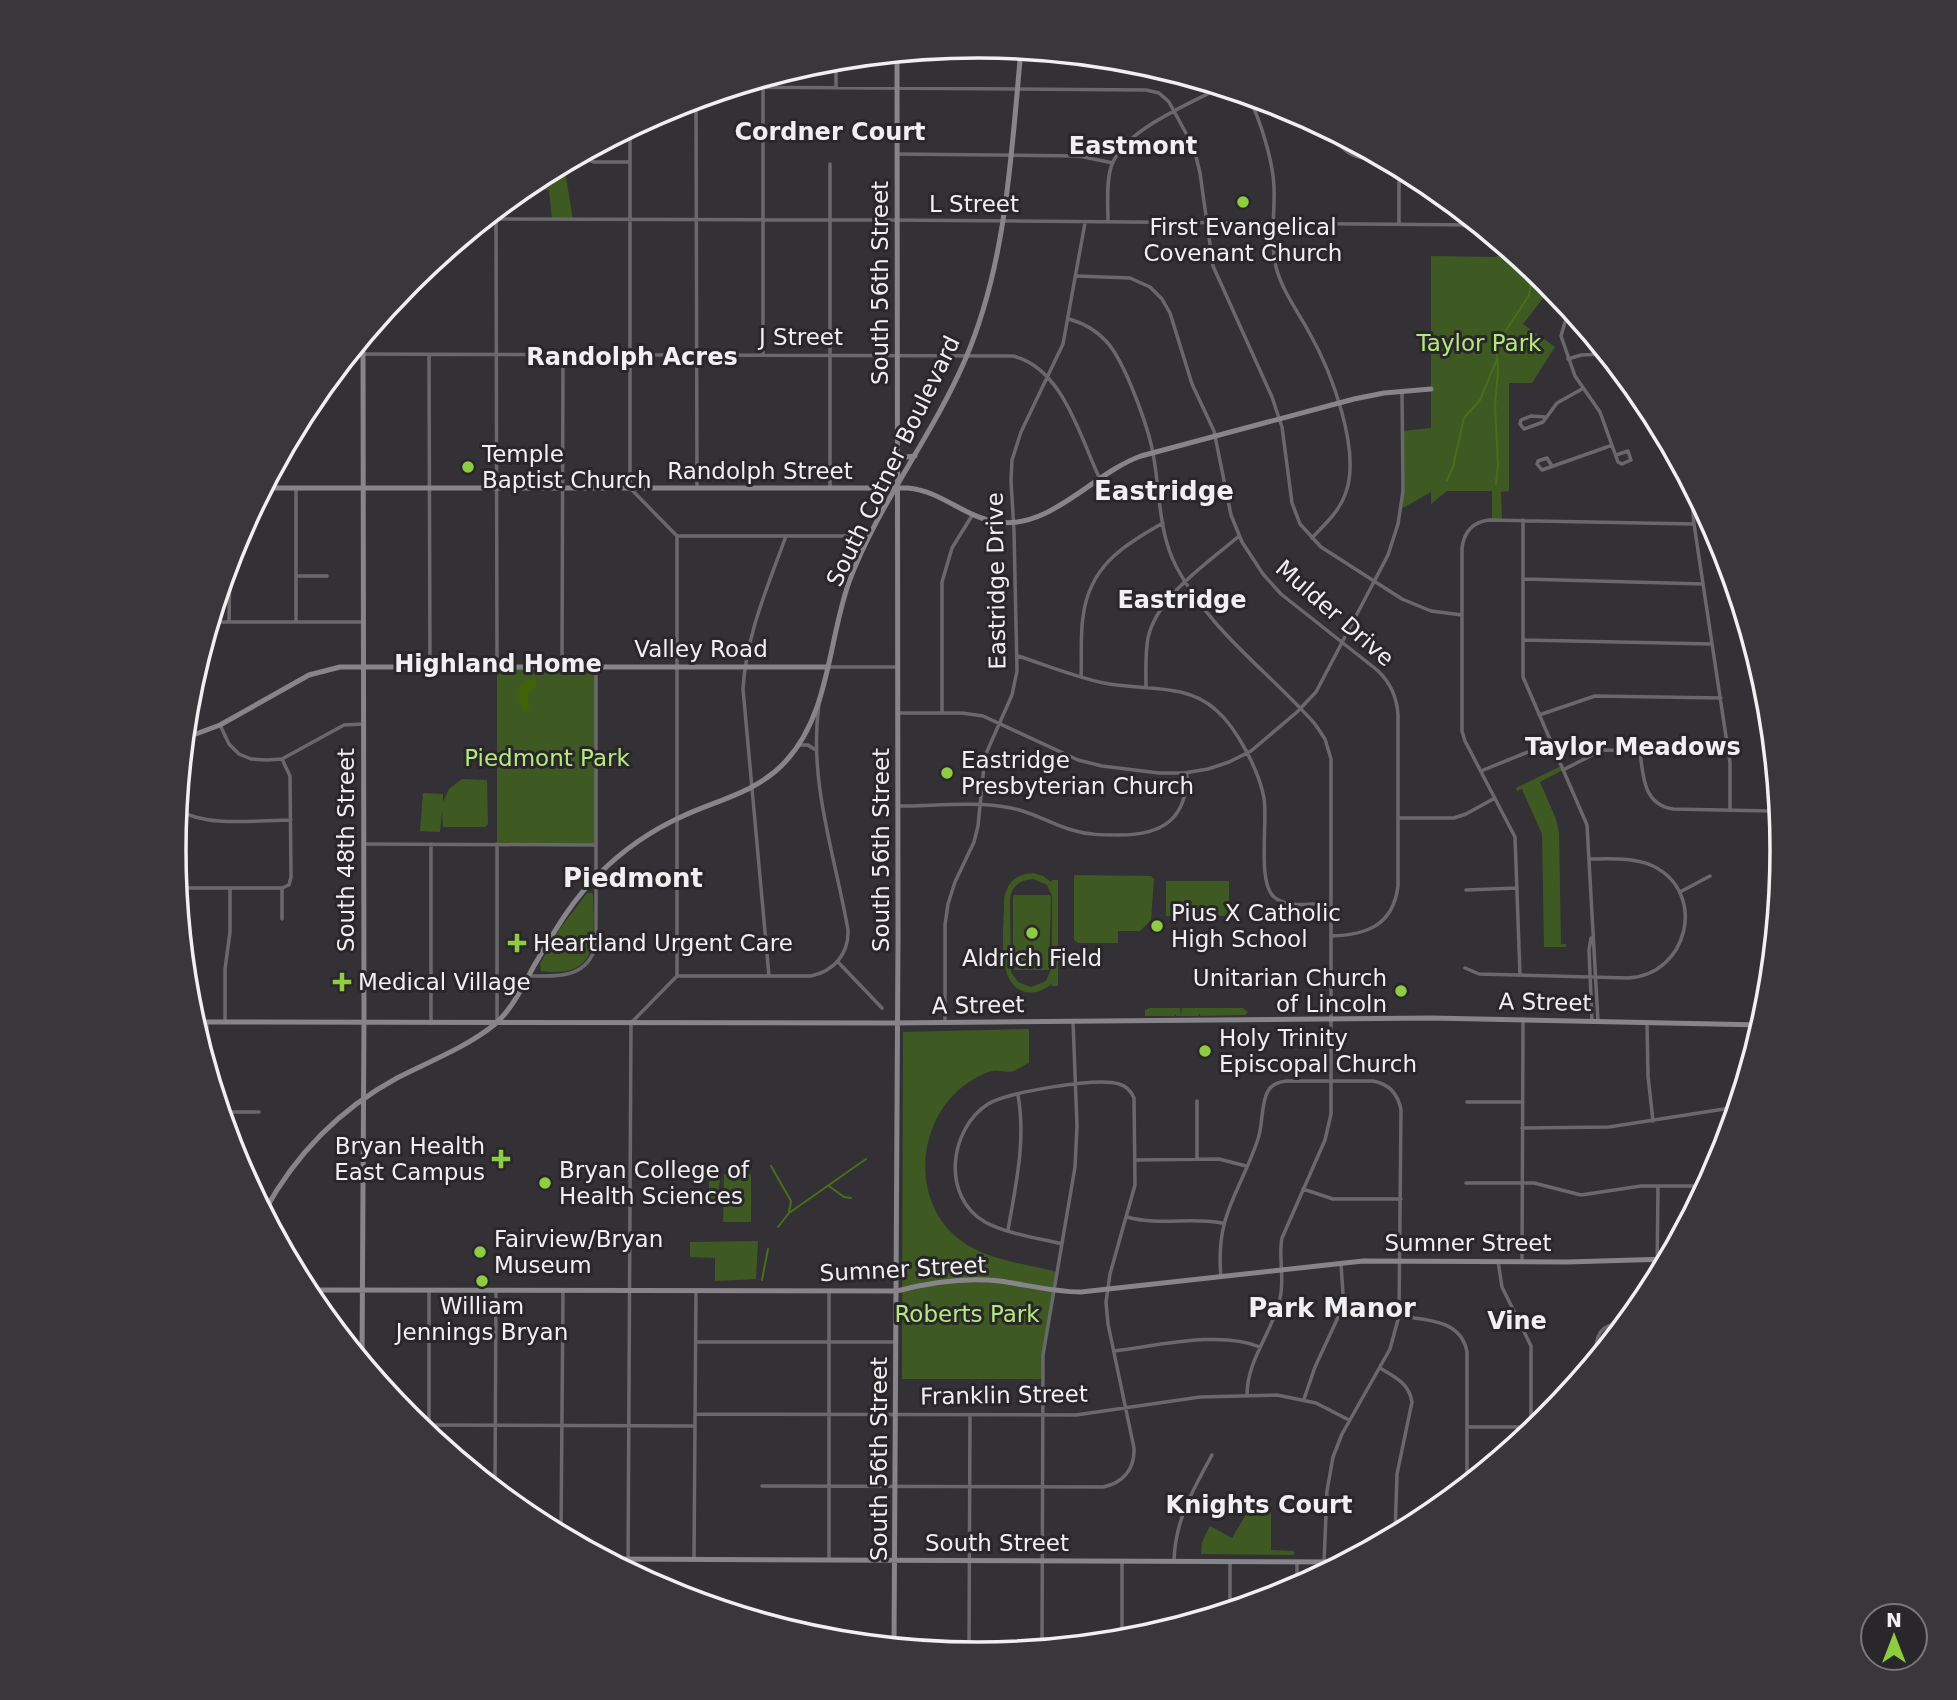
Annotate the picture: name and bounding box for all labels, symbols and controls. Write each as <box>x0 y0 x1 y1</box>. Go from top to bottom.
district label: Cordner Court <box>734 118 926 146</box>
district label: Eastmont <box>1069 132 1197 160</box>
street label: South 56th Street <box>867 181 893 385</box>
street label: L Street <box>929 191 1019 217</box>
marker: First Evangelical Covenant Church <box>1235 194 1251 210</box>
place label: First Evangelical Covenant Church <box>1144 214 1342 266</box>
street label: J Street <box>757 324 843 350</box>
park label: Taylor Park <box>1416 330 1542 356</box>
street label: South Cotner Boulevard <box>821 332 965 590</box>
district label: Randolph Acres <box>526 343 738 371</box>
place label: Temple Baptist Church <box>481 441 652 493</box>
street label: Randolph Street <box>667 458 853 484</box>
marker: Temple Baptist Church <box>460 459 476 475</box>
district label: Eastridge <box>1094 476 1234 506</box>
street label: Eastridge Drive <box>981 492 1011 670</box>
street label: Mulder Drive <box>1271 555 1399 671</box>
district label: Eastridge <box>1117 586 1247 614</box>
street label: Valley Road <box>634 636 768 662</box>
district label: Highland Home <box>394 650 602 678</box>
district label: Taylor Meadows <box>1525 733 1741 761</box>
park label: Piedmont Park <box>464 745 630 771</box>
place label: Eastridge Presbyterian Church <box>961 747 1194 799</box>
street label: South 48th Street <box>333 748 359 952</box>
street label: South 56th Street <box>868 748 894 952</box>
marker: Eastridge Presbyterian Church <box>939 765 955 781</box>
district label: Piedmont <box>563 863 703 893</box>
place label: Pius X Catholic High School <box>1171 900 1341 952</box>
marker: Pius X Catholic High School <box>1149 918 1165 934</box>
marker: Aldrich Field <box>1024 925 1040 941</box>
place label: Heartland Urgent Care <box>533 930 793 956</box>
marker: Heartland Urgent Care <box>507 933 527 953</box>
place label: Aldrich Field <box>962 945 1102 971</box>
place label: Unitarian Church of Lincoln <box>1193 965 1387 1017</box>
place label: Medical Village <box>358 969 531 995</box>
marker: Medical Village <box>332 972 352 992</box>
marker: Unitarian Church of Lincoln <box>1393 983 1409 999</box>
street label: A Street <box>1498 988 1592 1016</box>
street label: A Street <box>931 991 1025 1019</box>
place label: Holy Trinity Episcopal Church <box>1219 1025 1417 1077</box>
marker: Holy Trinity Episcopal Church <box>1197 1043 1213 1059</box>
place label: Bryan Health East Campus <box>334 1133 485 1185</box>
marker: Bryan Health East Campus <box>491 1149 511 1169</box>
place label: Bryan College of Health Sciences <box>559 1157 750 1209</box>
marker: Bryan College of Health Sciences <box>537 1175 553 1191</box>
place label: Fairview/Bryan Museum <box>494 1226 663 1278</box>
street label: Sumner Street <box>1385 1230 1551 1256</box>
marker: Fairview/Bryan Museum <box>472 1244 488 1260</box>
street label: Sumner Street <box>819 1252 987 1286</box>
marker: William Jennings Bryan <box>474 1273 490 1289</box>
place label: William Jennings Bryan <box>394 1293 568 1345</box>
district label: Park Manor <box>1248 1293 1416 1323</box>
park label: Roberts Park <box>894 1301 1040 1327</box>
district label: Vine <box>1487 1307 1547 1335</box>
street label: South 56th Street <box>866 1357 892 1561</box>
street label: Franklin Street <box>920 1381 1088 1409</box>
district label: Knights Court <box>1166 1491 1352 1519</box>
street label: South Street <box>925 1530 1069 1556</box>
north arrow <box>1859 1602 1929 1672</box>
text: N <box>1886 1609 1902 1631</box>

